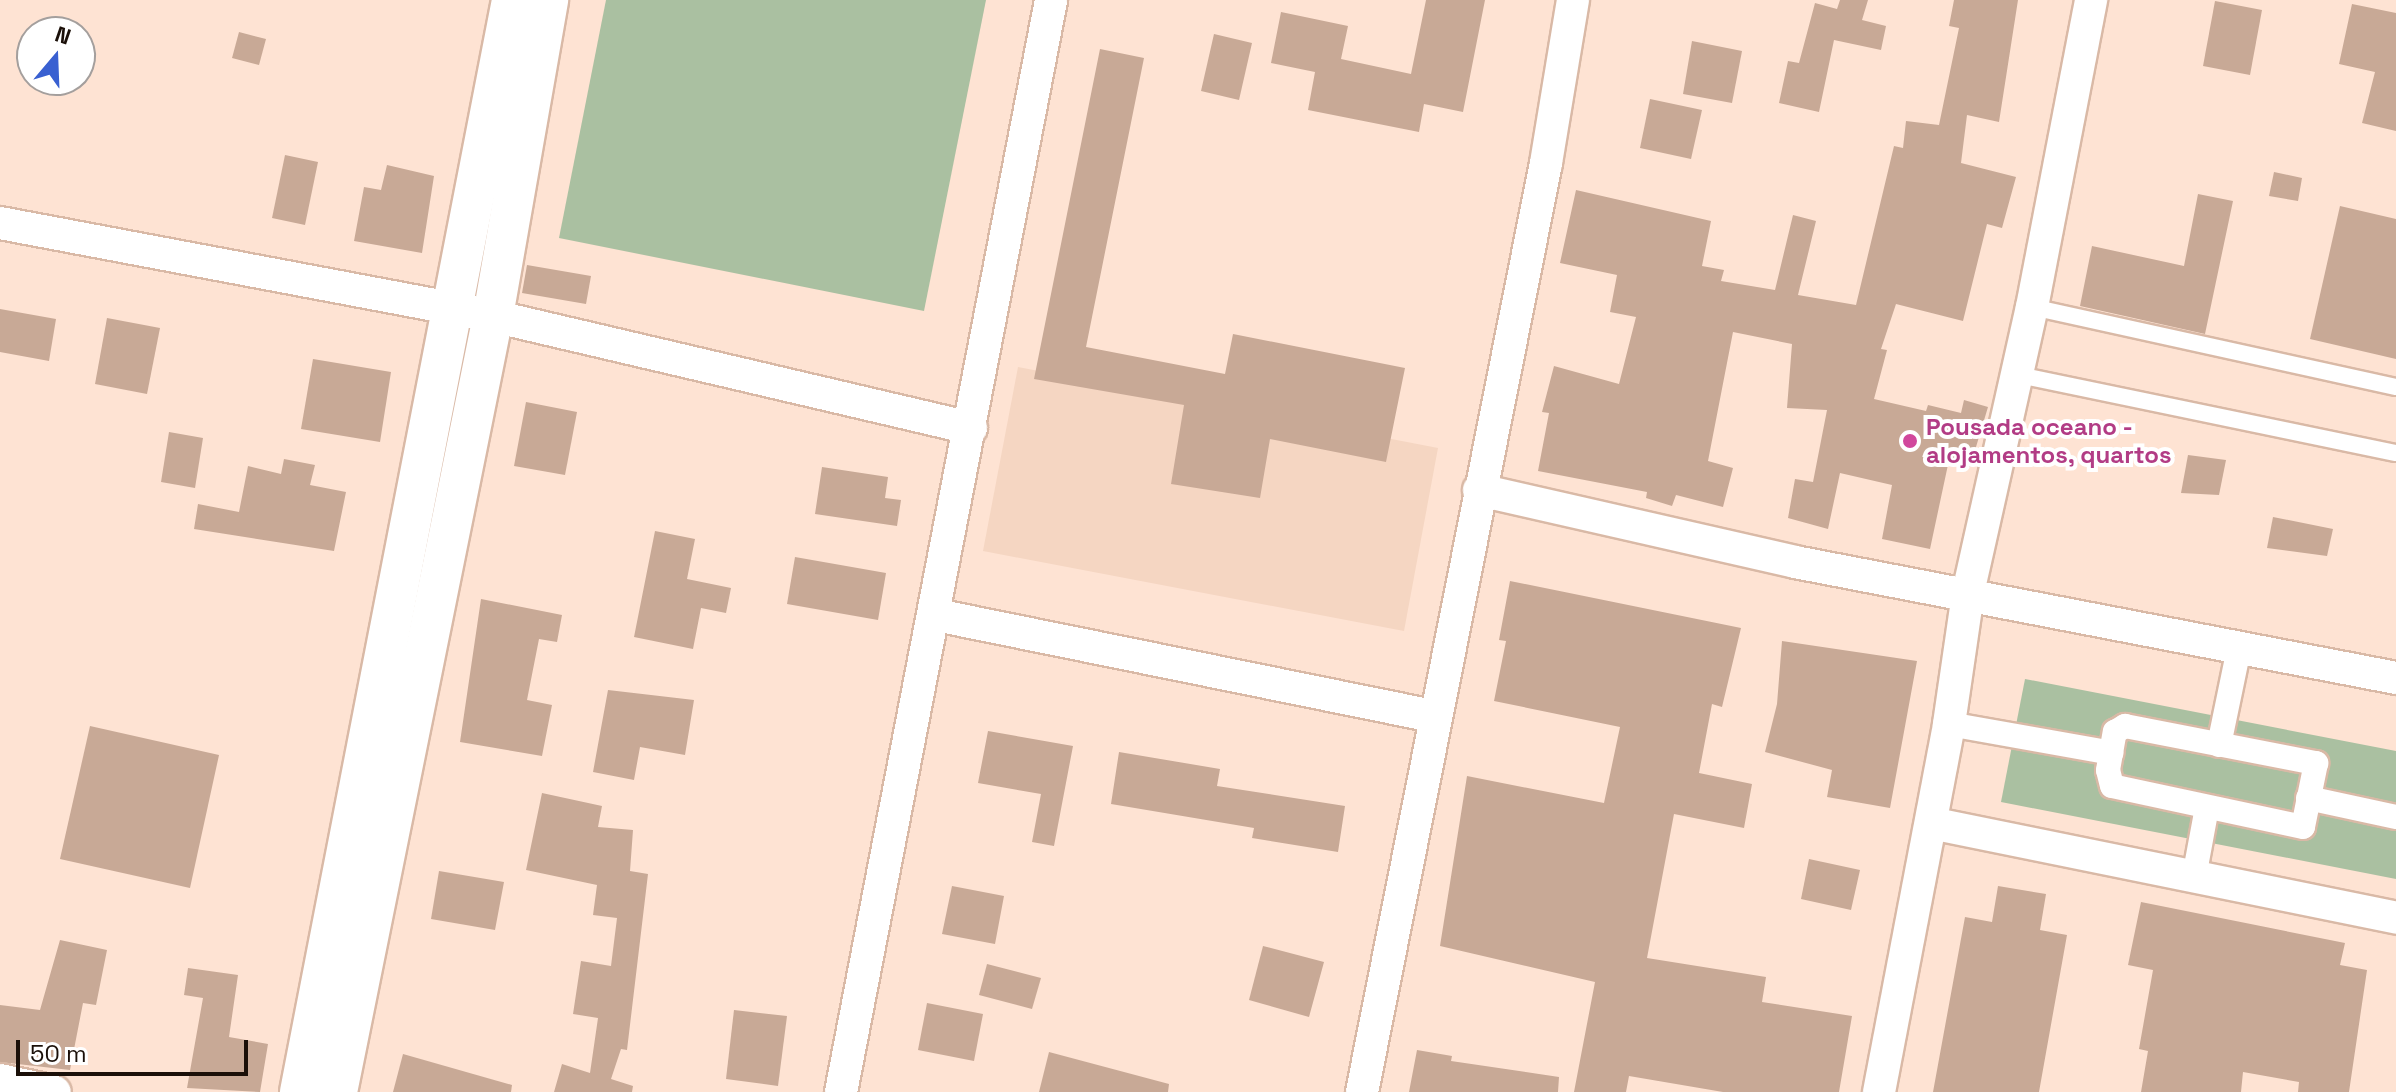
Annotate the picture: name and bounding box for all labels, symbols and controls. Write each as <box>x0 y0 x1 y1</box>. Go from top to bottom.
north arrow <box>16 16 96 96</box>
text: N <box>52 20 75 51</box>
place label: Pousada oceano - alojamentos, quartos <box>1926 413 2172 469</box>
marker: Pousada oceano - alojamentos, quartos <box>1901 432 1919 450</box>
scale bar <box>20 1024 252 1074</box>
text: 50 m <box>30 1038 87 1069</box>

